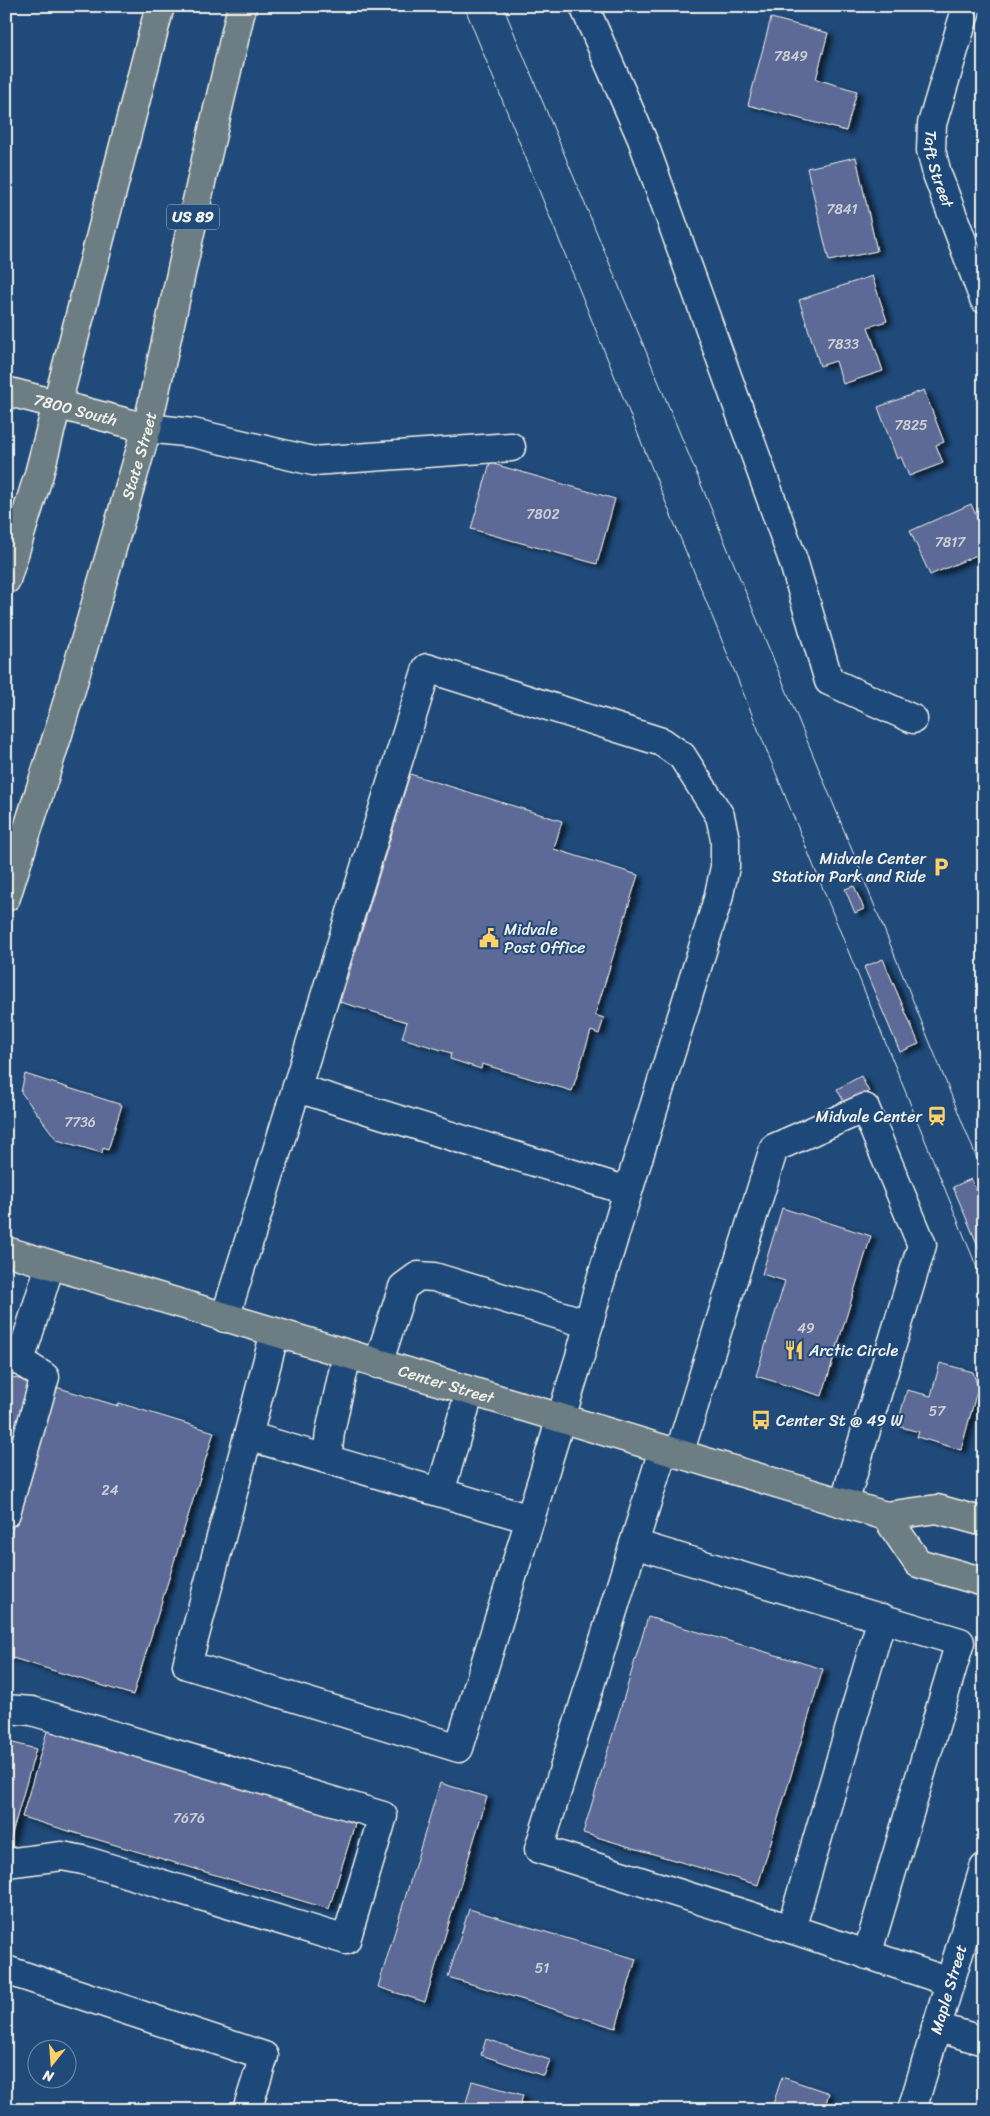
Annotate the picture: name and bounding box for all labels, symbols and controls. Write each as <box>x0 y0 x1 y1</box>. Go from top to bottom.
house number: 7849 <box>774 44 808 69</box>
street label: Taft Street <box>915 130 963 212</box>
house number: 7841 <box>826 197 858 222</box>
road number: US 89 <box>167 204 219 230</box>
house number: 7833 <box>827 332 859 357</box>
street label: 7800 South <box>31 385 120 435</box>
street label: State Street <box>113 409 165 503</box>
house number: 7825 <box>894 413 928 438</box>
house number: 7802 <box>526 502 560 527</box>
house number: 7817 <box>935 530 966 555</box>
place label: Midvale Center Station Park and Ride <box>772 844 927 891</box>
parking icon: Midvale Center Station Park and Ride <box>930 856 952 878</box>
place label: Midvale Post Office <box>504 915 586 962</box>
public building icon: Midvale Post Office <box>478 927 500 949</box>
place label: Midvale Center <box>816 1102 923 1131</box>
station icon: Midvale Center <box>926 1105 948 1127</box>
house number: 7736 <box>64 1110 96 1135</box>
house number: 49 <box>797 1316 815 1341</box>
place label: Arctic Circle <box>808 1336 899 1365</box>
restaurant icon: Arctic Circle <box>783 1339 805 1361</box>
street label: Center Street <box>395 1356 498 1412</box>
house number: 57 <box>929 1399 946 1424</box>
place label: Center St @ 49 W <box>776 1406 903 1435</box>
bus stop icon: Center St @ 49 W <box>750 1409 772 1431</box>
house number: 24 <box>102 1478 119 1503</box>
house number: 7676 <box>173 1806 205 1831</box>
street label: Maple Street <box>921 1941 976 2038</box>
house number: 51 <box>535 1956 549 1981</box>
north arrow <box>28 2038 78 2088</box>
text: N <box>40 2062 58 2090</box>

